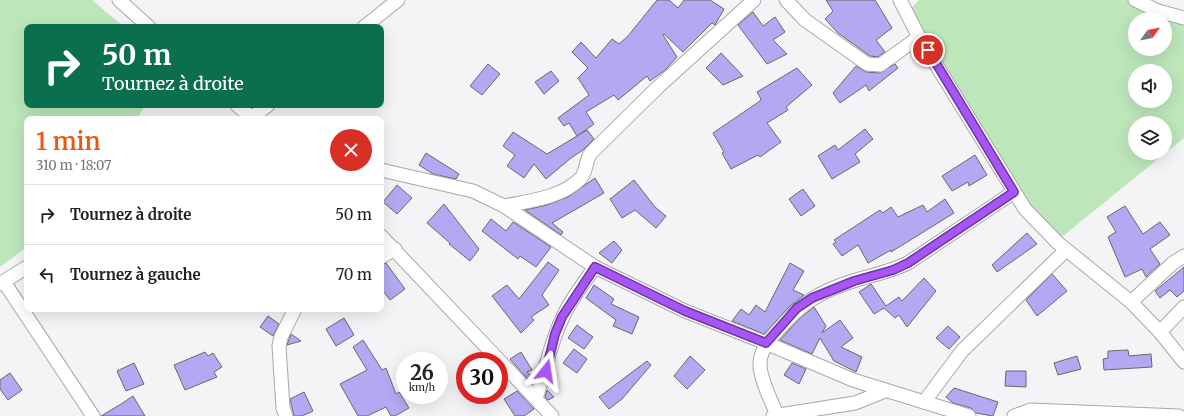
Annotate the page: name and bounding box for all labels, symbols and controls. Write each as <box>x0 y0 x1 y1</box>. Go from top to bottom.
north arrow <box>1128 12 1172 56</box>
map controls <box>1128 12 1172 160</box>
pin <box>911 33 945 67</box>
text: 50 m <box>102 37 171 73</box>
icon: arrive <box>917 39 939 61</box>
icon: right <box>36 40 88 92</box>
button: sound <box>1128 64 1172 108</box>
text: Tournez à droite <box>102 72 244 95</box>
button: layers <box>1128 116 1172 160</box>
text: 1 min <box>36 126 101 157</box>
button: close <box>330 129 372 171</box>
text: 310 m · 18:07 <box>36 157 112 174</box>
icon: right <box>36 204 58 226</box>
text: Tournez à droite <box>70 205 191 224</box>
text: 50 m <box>335 205 372 224</box>
icon: left <box>36 264 58 286</box>
text: Tournez à gauche <box>70 265 201 284</box>
text: 70 m <box>336 265 372 284</box>
position arrow <box>525 350 567 392</box>
speed limit sign: 30 <box>456 352 508 404</box>
text: 26 <box>410 360 434 385</box>
text: km/h <box>409 381 435 394</box>

